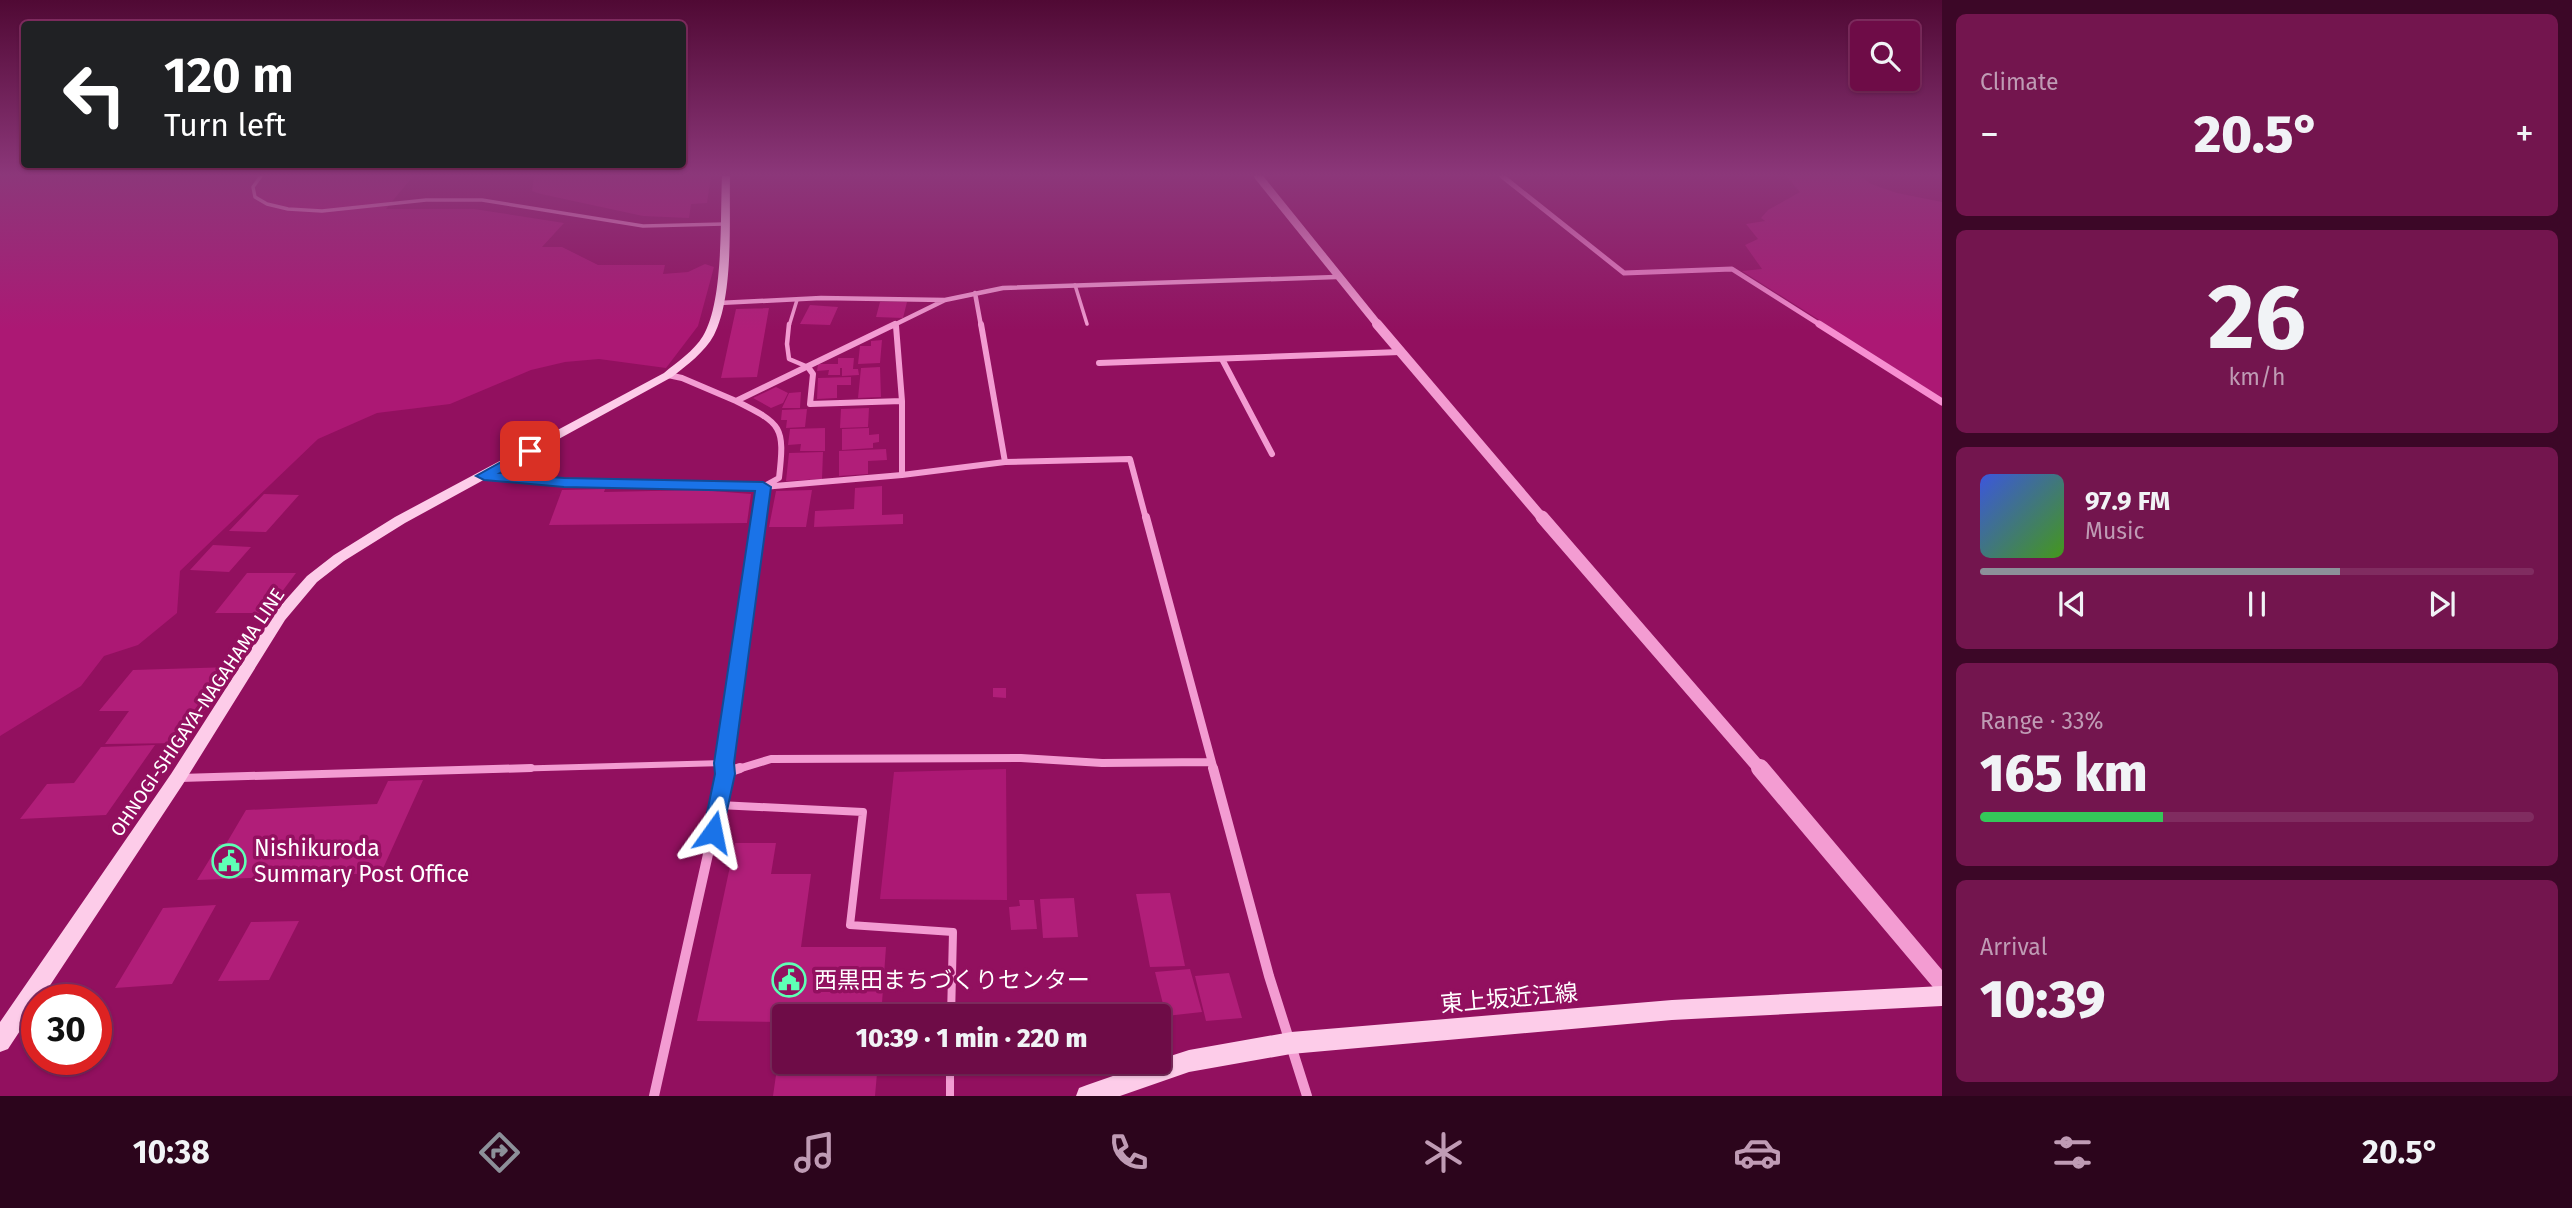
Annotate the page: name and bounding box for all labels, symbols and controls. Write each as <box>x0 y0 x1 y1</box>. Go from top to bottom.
map controls <box>1850 21 1920 91</box>
button: search <box>1850 21 1920 91</box>
text: 120 m <box>164 46 294 105</box>
icon: left <box>49 49 140 140</box>
text: Climate <box>1980 68 2059 96</box>
text: 20.5° <box>2194 103 2320 166</box>
text: Turn left <box>164 106 286 144</box>
text: − <box>1980 111 1999 157</box>
text: + <box>2515 111 2534 157</box>
text: 26 <box>2208 263 2306 372</box>
text: km/h <box>2229 363 2285 391</box>
pin <box>500 421 560 481</box>
icon: arrive <box>511 432 549 470</box>
text: 97.9 FM <box>2085 486 2170 517</box>
text: Music <box>2085 517 2145 545</box>
street label: OHNOGI-SHIGAYA-NAGAHAMA LINE <box>105 584 289 841</box>
icon: previous <box>2053 585 2091 623</box>
icon: pause <box>2238 585 2276 623</box>
icon: next <box>2423 585 2461 623</box>
text: Range · 33% <box>1980 707 2103 735</box>
text: 165 km <box>1980 742 2147 805</box>
position arrow <box>676 795 750 869</box>
place label: Nishikuroda Summary Post Office <box>254 834 469 888</box>
public building icon: Nishikuroda Summary Post Office <box>210 842 248 880</box>
text: Arrival <box>1980 933 2047 961</box>
public building icon: 西黒田まちづくりセンター <box>770 961 808 999</box>
place label: 西黒田まちづくりセンター <box>814 966 1090 994</box>
text: 10:39 <box>1980 968 2105 1031</box>
street label: 東上坂近江線 <box>1439 978 1579 1018</box>
speed limit sign: 30 <box>21 984 112 1075</box>
text: 10:39 · 1 min · 220 m <box>856 1023 1087 1054</box>
icon: directions <box>475 1128 524 1177</box>
icon: music <box>790 1128 839 1177</box>
icon: phone <box>1104 1128 1153 1177</box>
icon: climate <box>1419 1128 1468 1177</box>
icon: car <box>1733 1128 1782 1177</box>
icon: filters <box>2048 1128 2097 1177</box>
text: 10:38 <box>133 1133 210 1171</box>
text: 20.5° <box>2362 1133 2439 1171</box>

